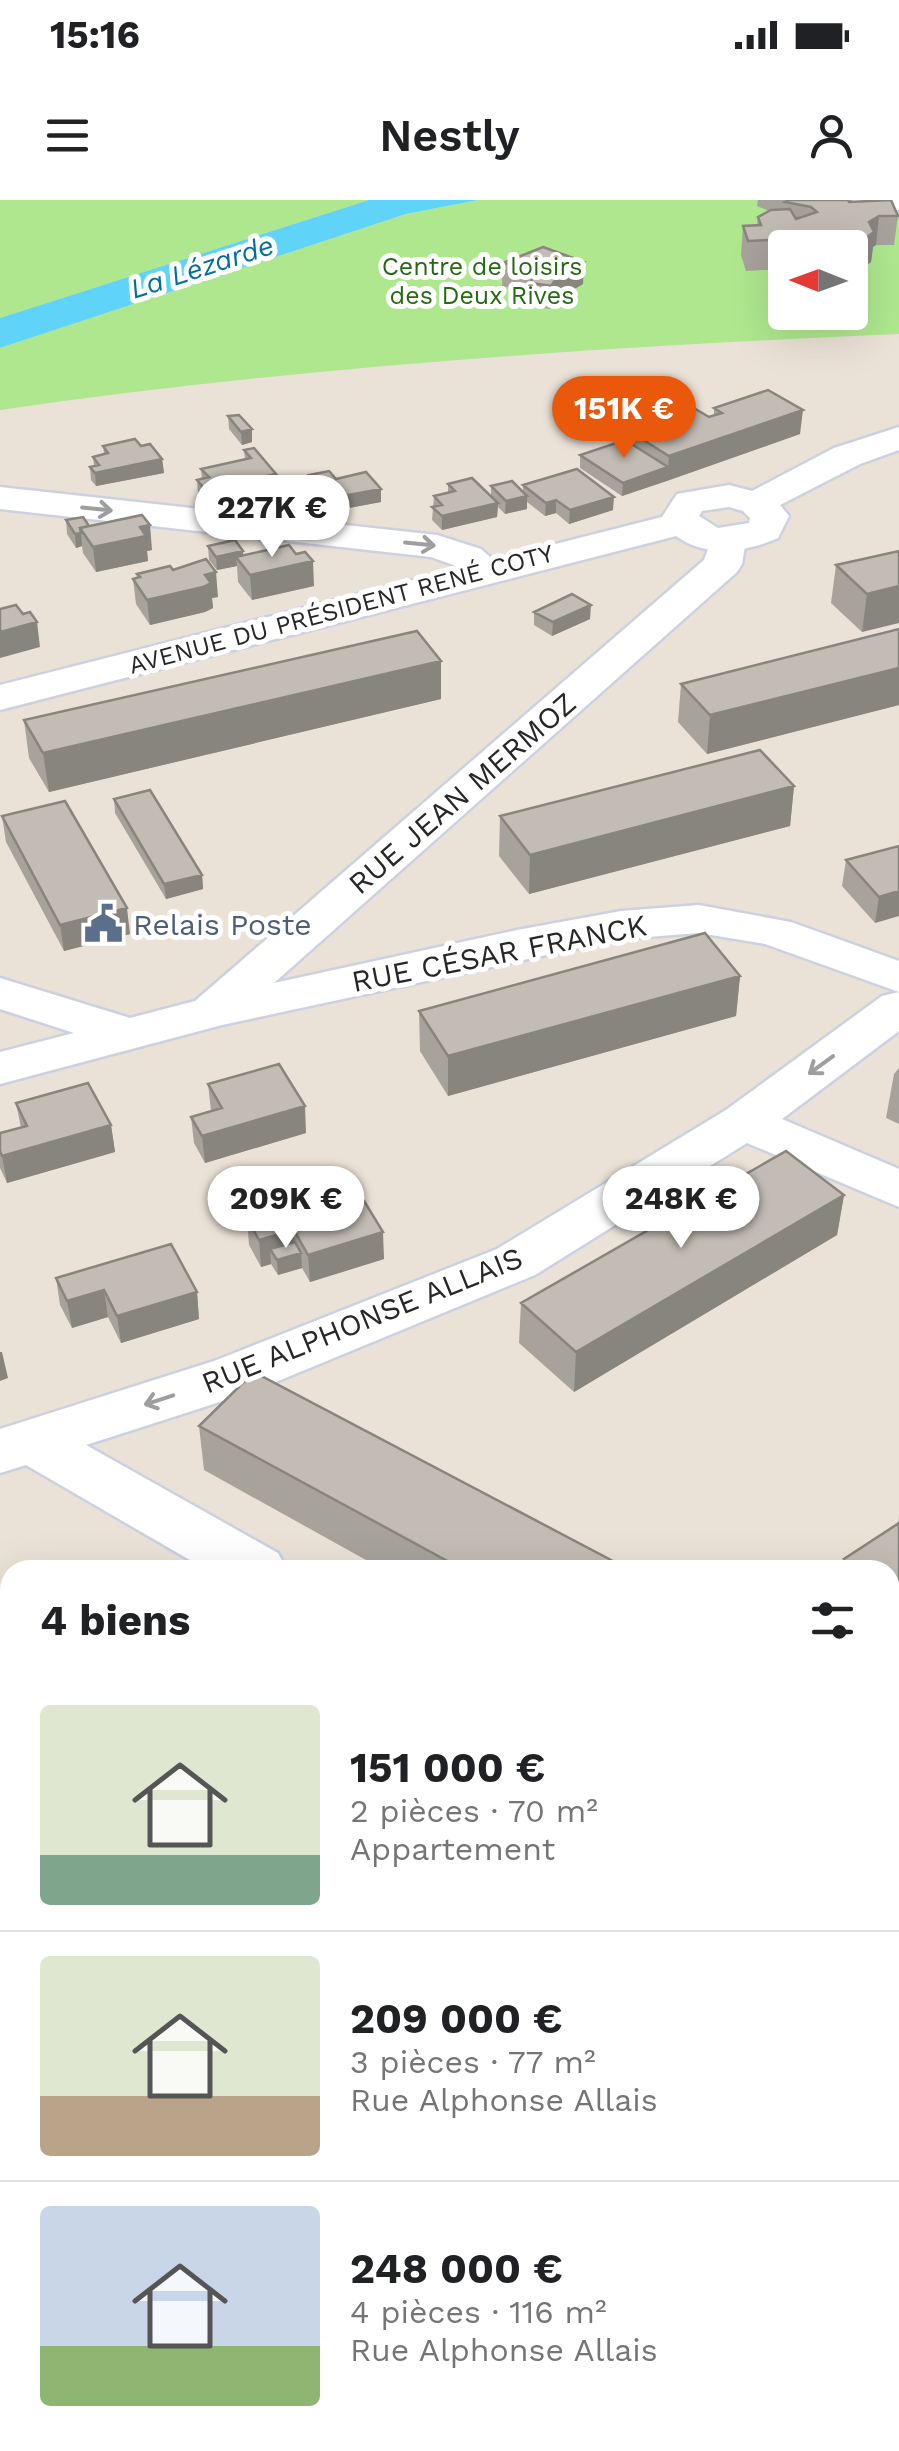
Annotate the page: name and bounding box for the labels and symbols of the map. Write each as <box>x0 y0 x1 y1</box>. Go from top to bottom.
water label: La Lézarde <box>126 228 278 306</box>
north arrow <box>768 230 868 330</box>
park label: Centre de loisirs des Deux Rives <box>382 252 582 310</box>
pin: 151K € <box>543 376 705 461</box>
pin: 227K € <box>191 475 353 560</box>
one-way arrow <box>80 500 113 519</box>
one-way arrow <box>403 535 436 554</box>
street label: AVENUE DU PRÉSIDENT RENÉ COTY <box>125 538 557 680</box>
street label: RUE JEAN MERMOZ <box>341 685 583 901</box>
public building icon: Relais Poste <box>82 903 124 945</box>
place label: Relais Poste <box>133 907 312 942</box>
street label: RUE CÉSAR FRANCK <box>349 907 649 999</box>
one-way arrow <box>807 1055 835 1076</box>
pin: 209K € <box>205 1166 367 1251</box>
pin: 248K € <box>600 1166 762 1251</box>
street label: RUE ALPHONSE ALLAIS <box>196 1240 528 1400</box>
one-way arrow <box>144 1392 176 1410</box>

